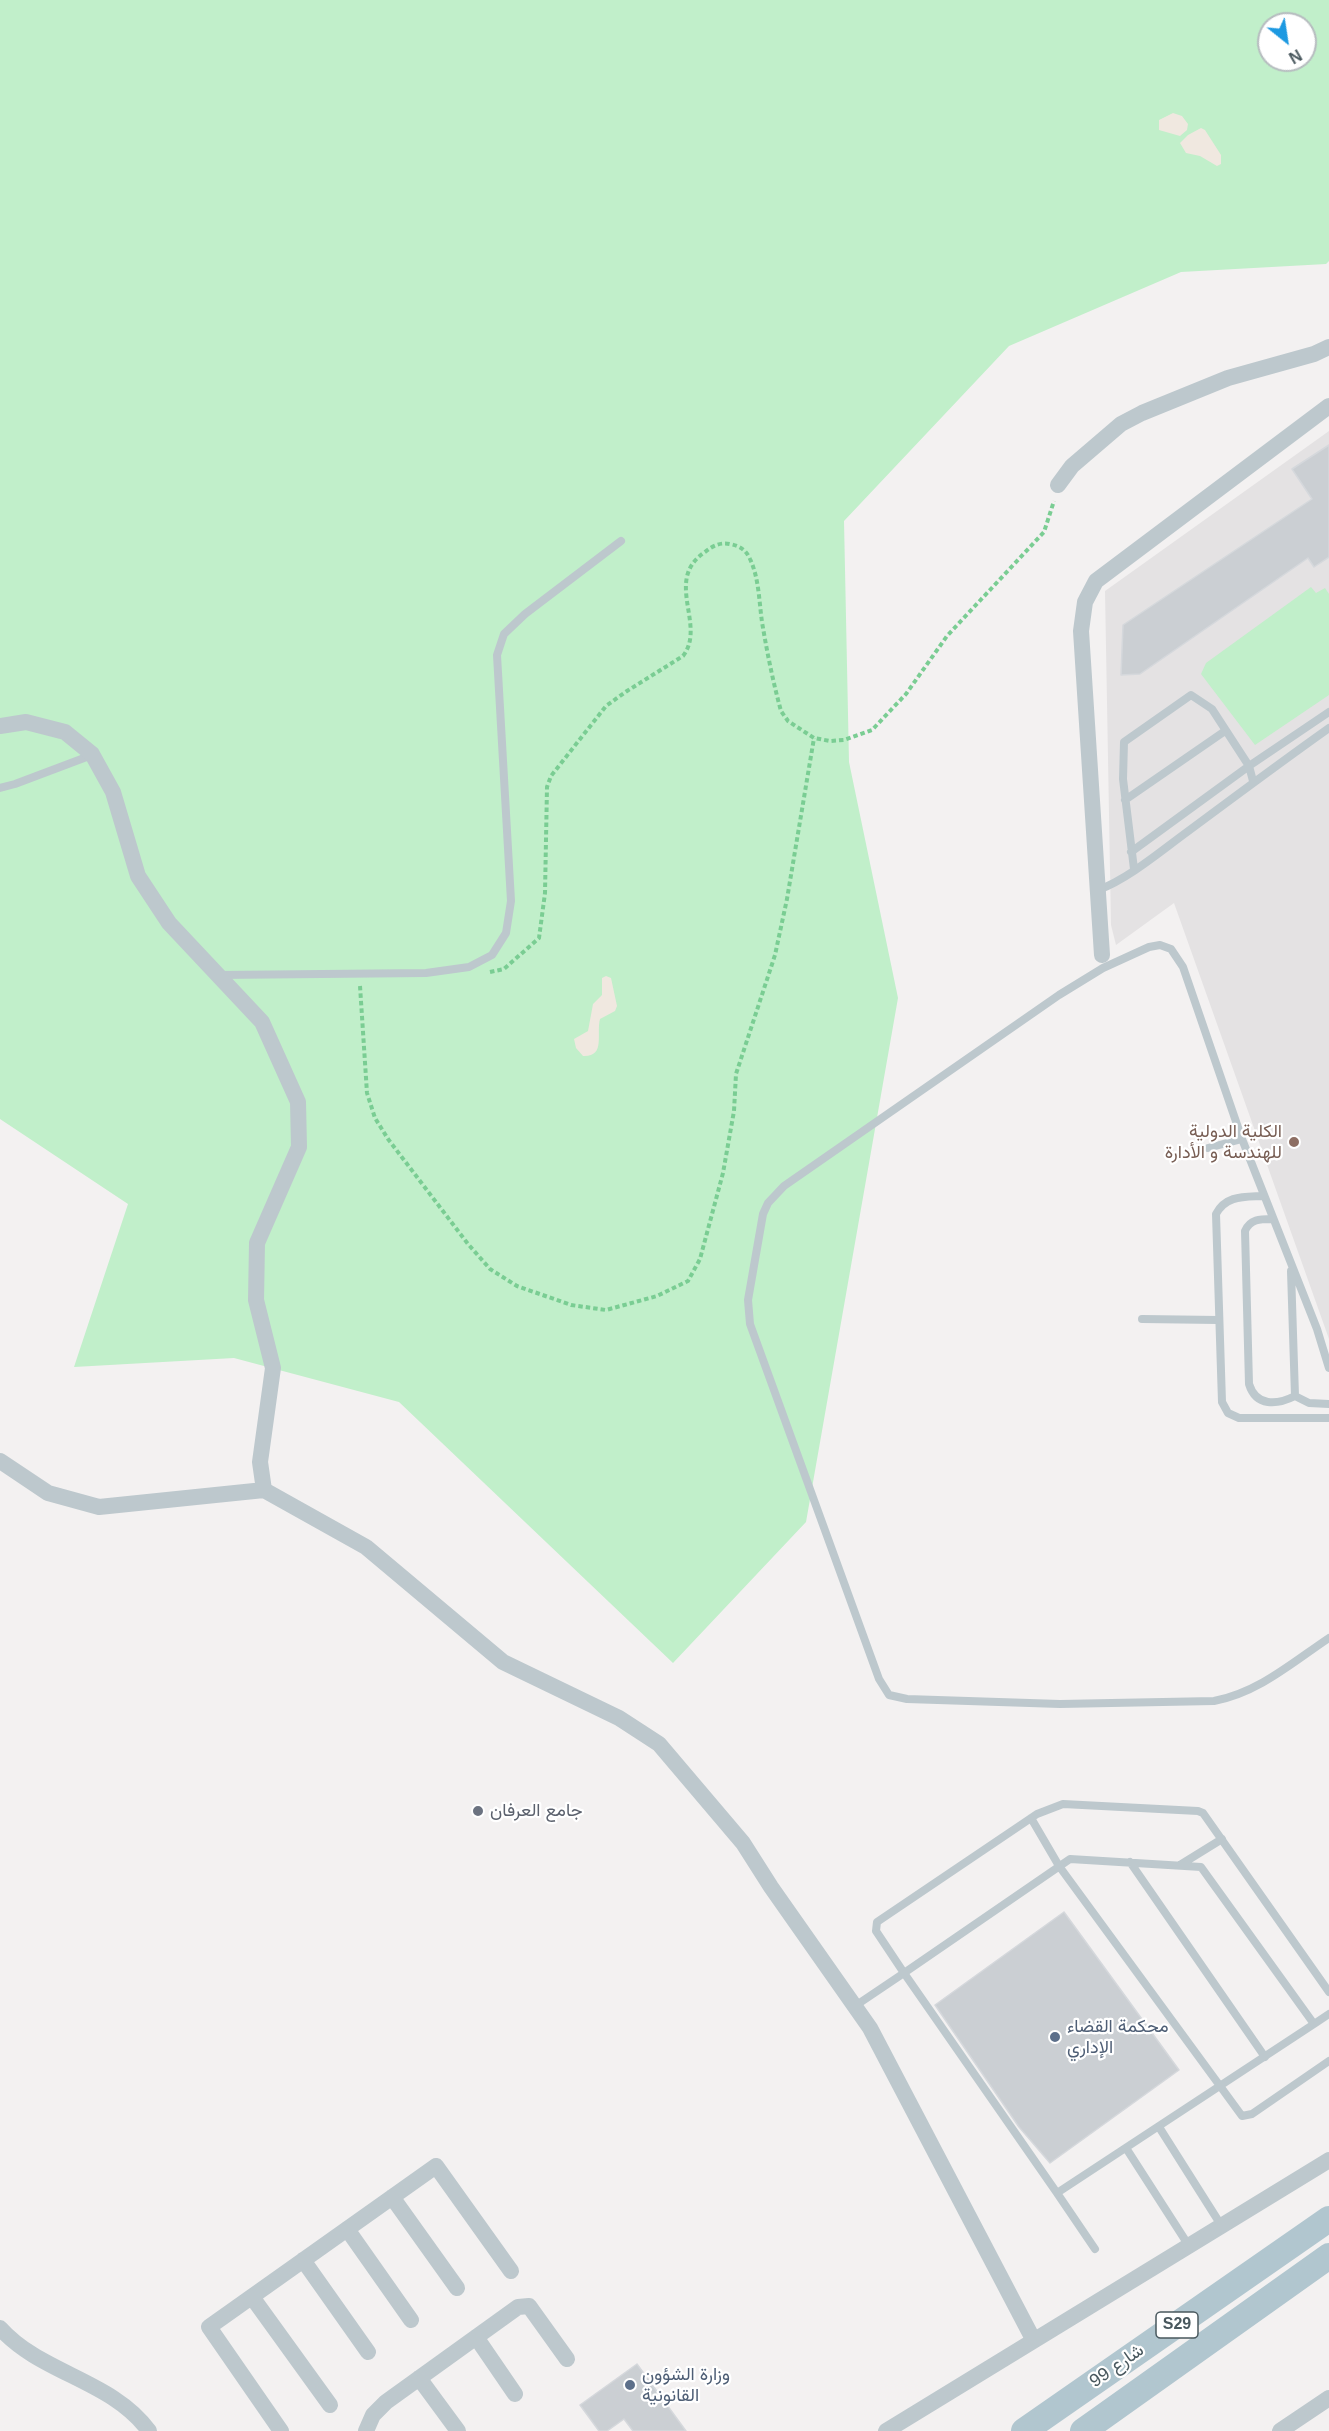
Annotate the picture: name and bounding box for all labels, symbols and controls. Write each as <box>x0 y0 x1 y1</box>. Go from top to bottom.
north arrow <box>1257 12 1317 72</box>
text: N <box>1286 46 1305 67</box>
place label: الكلية الدولية للهندسة و الأدارة <box>1165 1121 1282 1164</box>
marker: الكلية الدولية للهندسة و الأدارة <box>1287 1135 1301 1149</box>
place label: جامع العرفان <box>490 1800 583 1822</box>
marker: جامع العرفان <box>471 1804 485 1818</box>
place label: محكمة القضاء الإداري <box>1067 2016 1169 2058</box>
marker: محكمة القضاء الإداري <box>1048 2030 1062 2044</box>
road number: S29 <box>1156 2312 1198 2338</box>
street label: 99 شارع <box>1086 2340 1148 2392</box>
place label: وزارة الشؤون القانونية <box>642 2364 730 2406</box>
marker: وزارة الشؤون القانونية <box>623 2378 637 2392</box>

